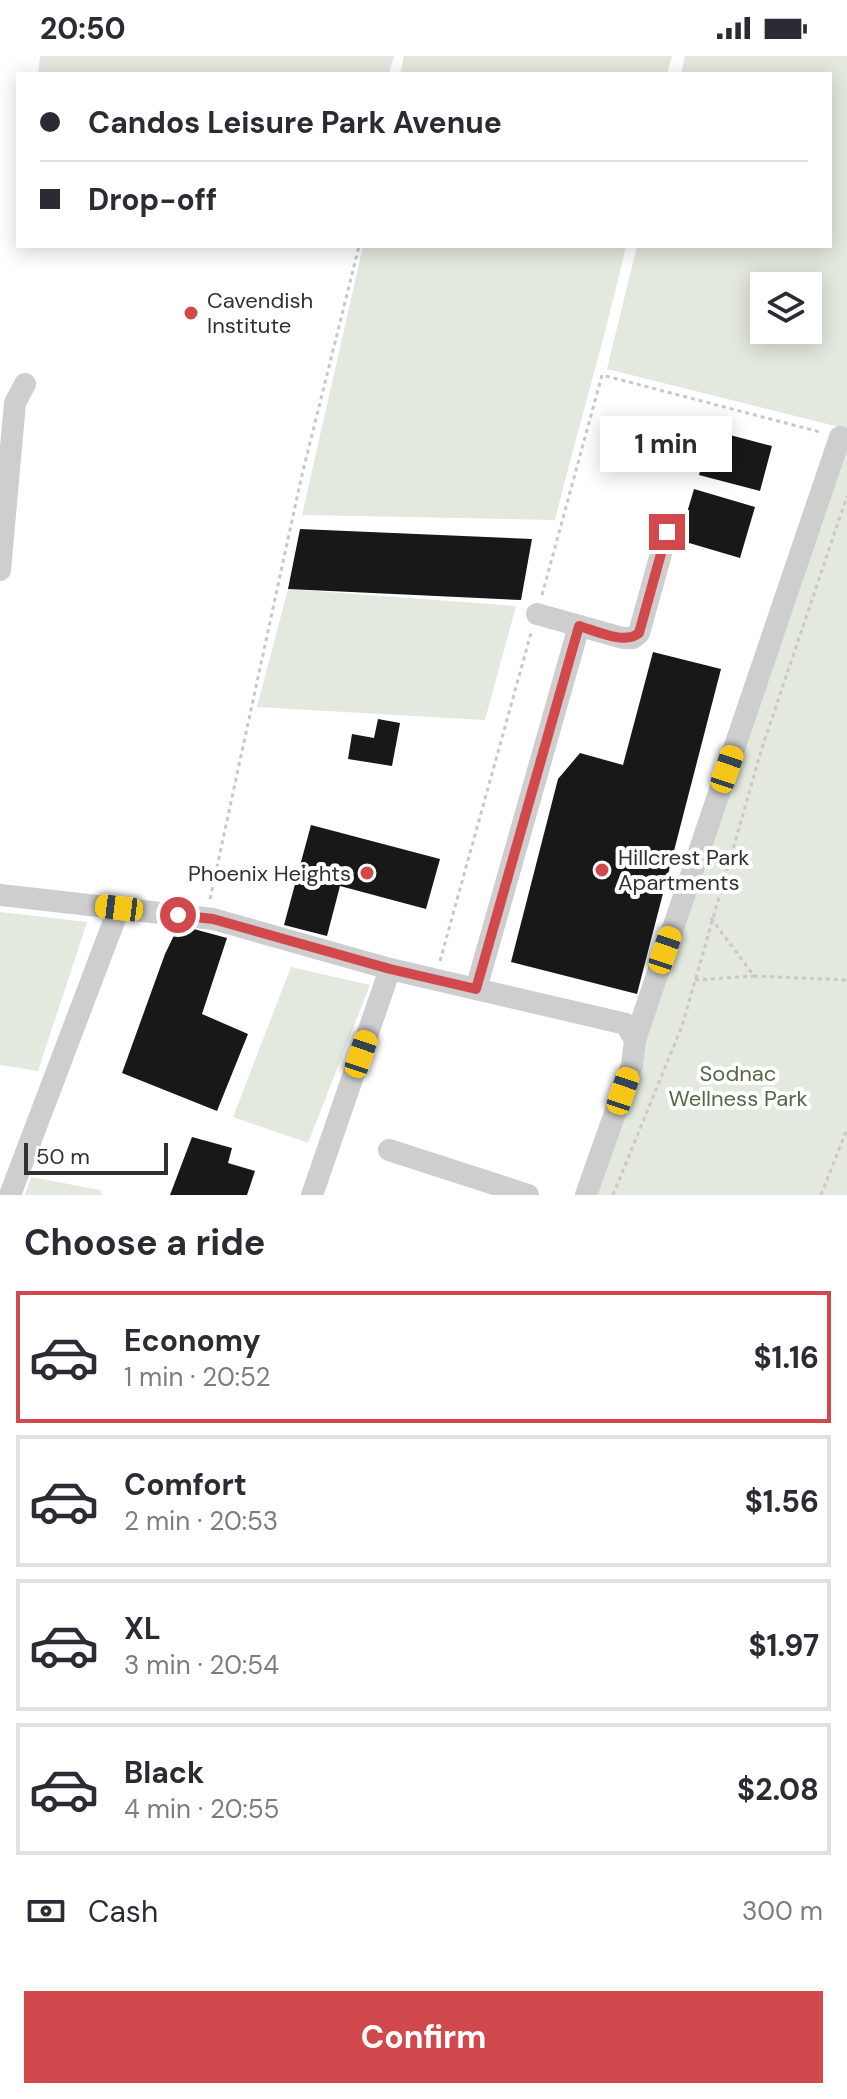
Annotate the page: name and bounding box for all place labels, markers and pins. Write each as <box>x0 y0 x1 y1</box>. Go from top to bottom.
place label: Cavendish Institute <box>207 286 313 340</box>
marker: Cavendish Institute <box>182 304 200 322</box>
place label: Hillcrest Park Apartments <box>618 843 749 897</box>
place label: Phoenix Heights <box>188 859 351 888</box>
marker: Hillcrest Park Apartments <box>593 861 611 879</box>
marker: Phoenix Heights <box>358 864 376 882</box>

